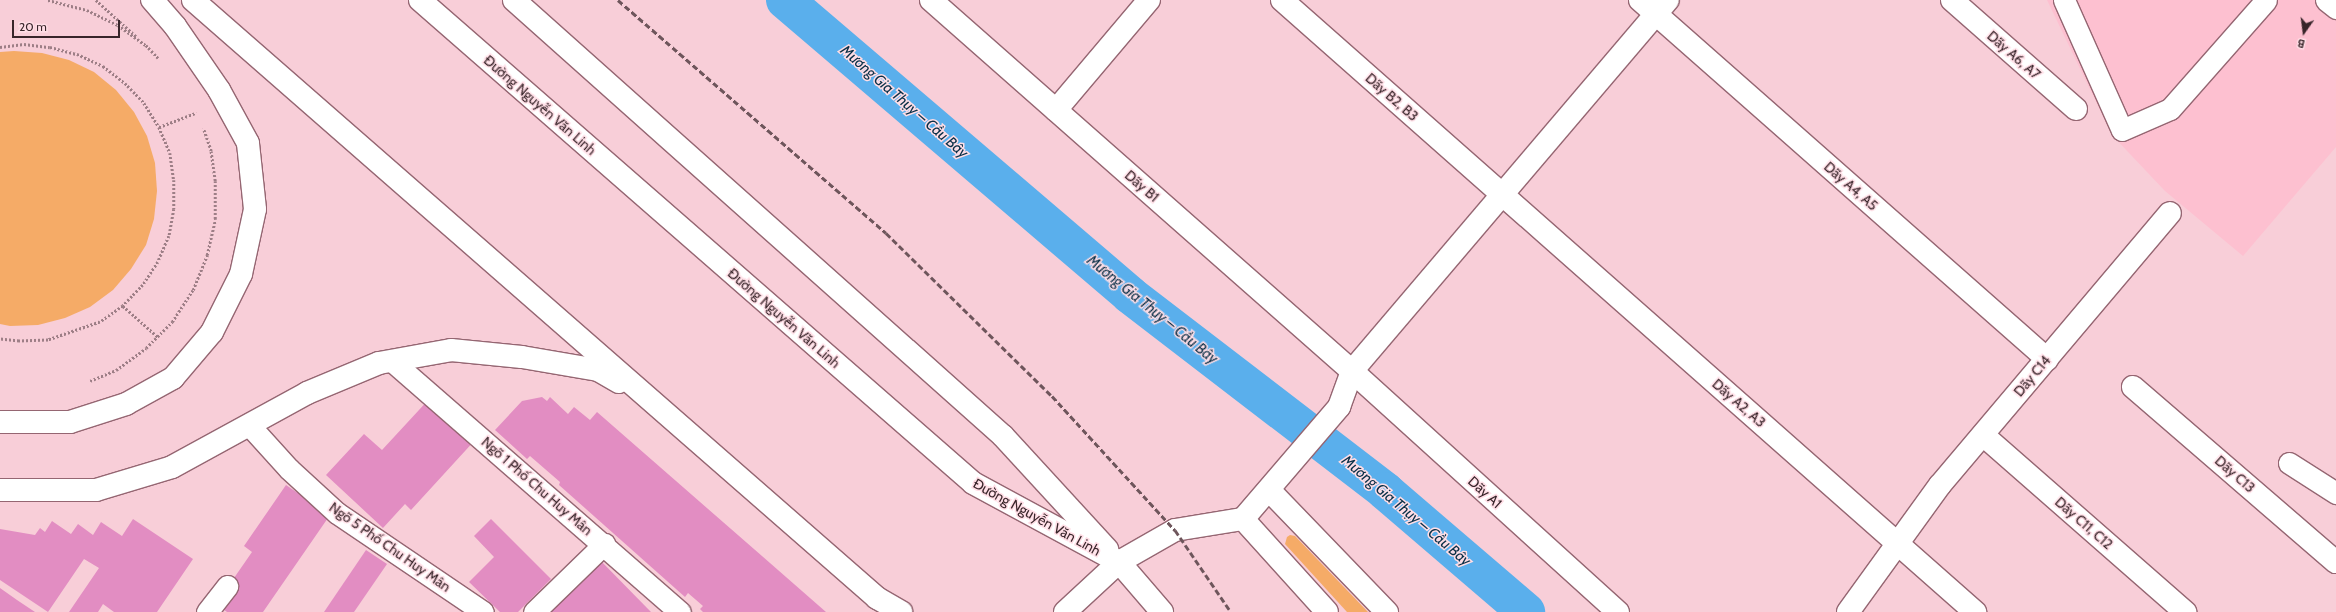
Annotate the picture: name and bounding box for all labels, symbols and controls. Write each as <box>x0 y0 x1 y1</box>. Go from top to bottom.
scale bar <box>14 12 122 38</box>
north arrow <box>2284 12 2324 52</box>
text: 20 m <box>19 19 47 34</box>
street label: Dãy A6, A7 <box>1984 27 2044 83</box>
text: B <box>2296 36 2306 51</box>
water label: Mương Gia Thụy – Cầu Bây <box>837 42 971 162</box>
street label: Đường Nguyễn Văn Linh <box>480 52 600 158</box>
street label: Dãy B2, B3 <box>1362 70 1422 124</box>
street label: Dãy A4, A5 <box>1821 158 1881 214</box>
street label: Dãy B1 <box>1122 167 1162 205</box>
water label: Mương Gia Thụy – Cầu Bây <box>1083 252 1221 368</box>
street label: Đường Nguyễn Văn Linh <box>724 265 844 371</box>
street label: Dãy C14 <box>2010 352 2054 400</box>
street label: Dãy A2, A3 <box>1709 375 1769 431</box>
street label: Ngõ 1 Phố Chu Huy Mân <box>478 433 596 539</box>
water label: Mương Gia Thụy – Cầu Bây <box>1338 452 1474 570</box>
street label: Dãy C13 <box>2212 452 2258 496</box>
street label: Dãy A1 <box>1465 472 1505 512</box>
street label: Đường Nguyễn Văn Linh <box>970 475 1104 559</box>
street label: Dãy C11, C12 <box>2052 493 2116 553</box>
street label: Ngõ 5 Phố Chu Huy Mân <box>326 499 454 595</box>

